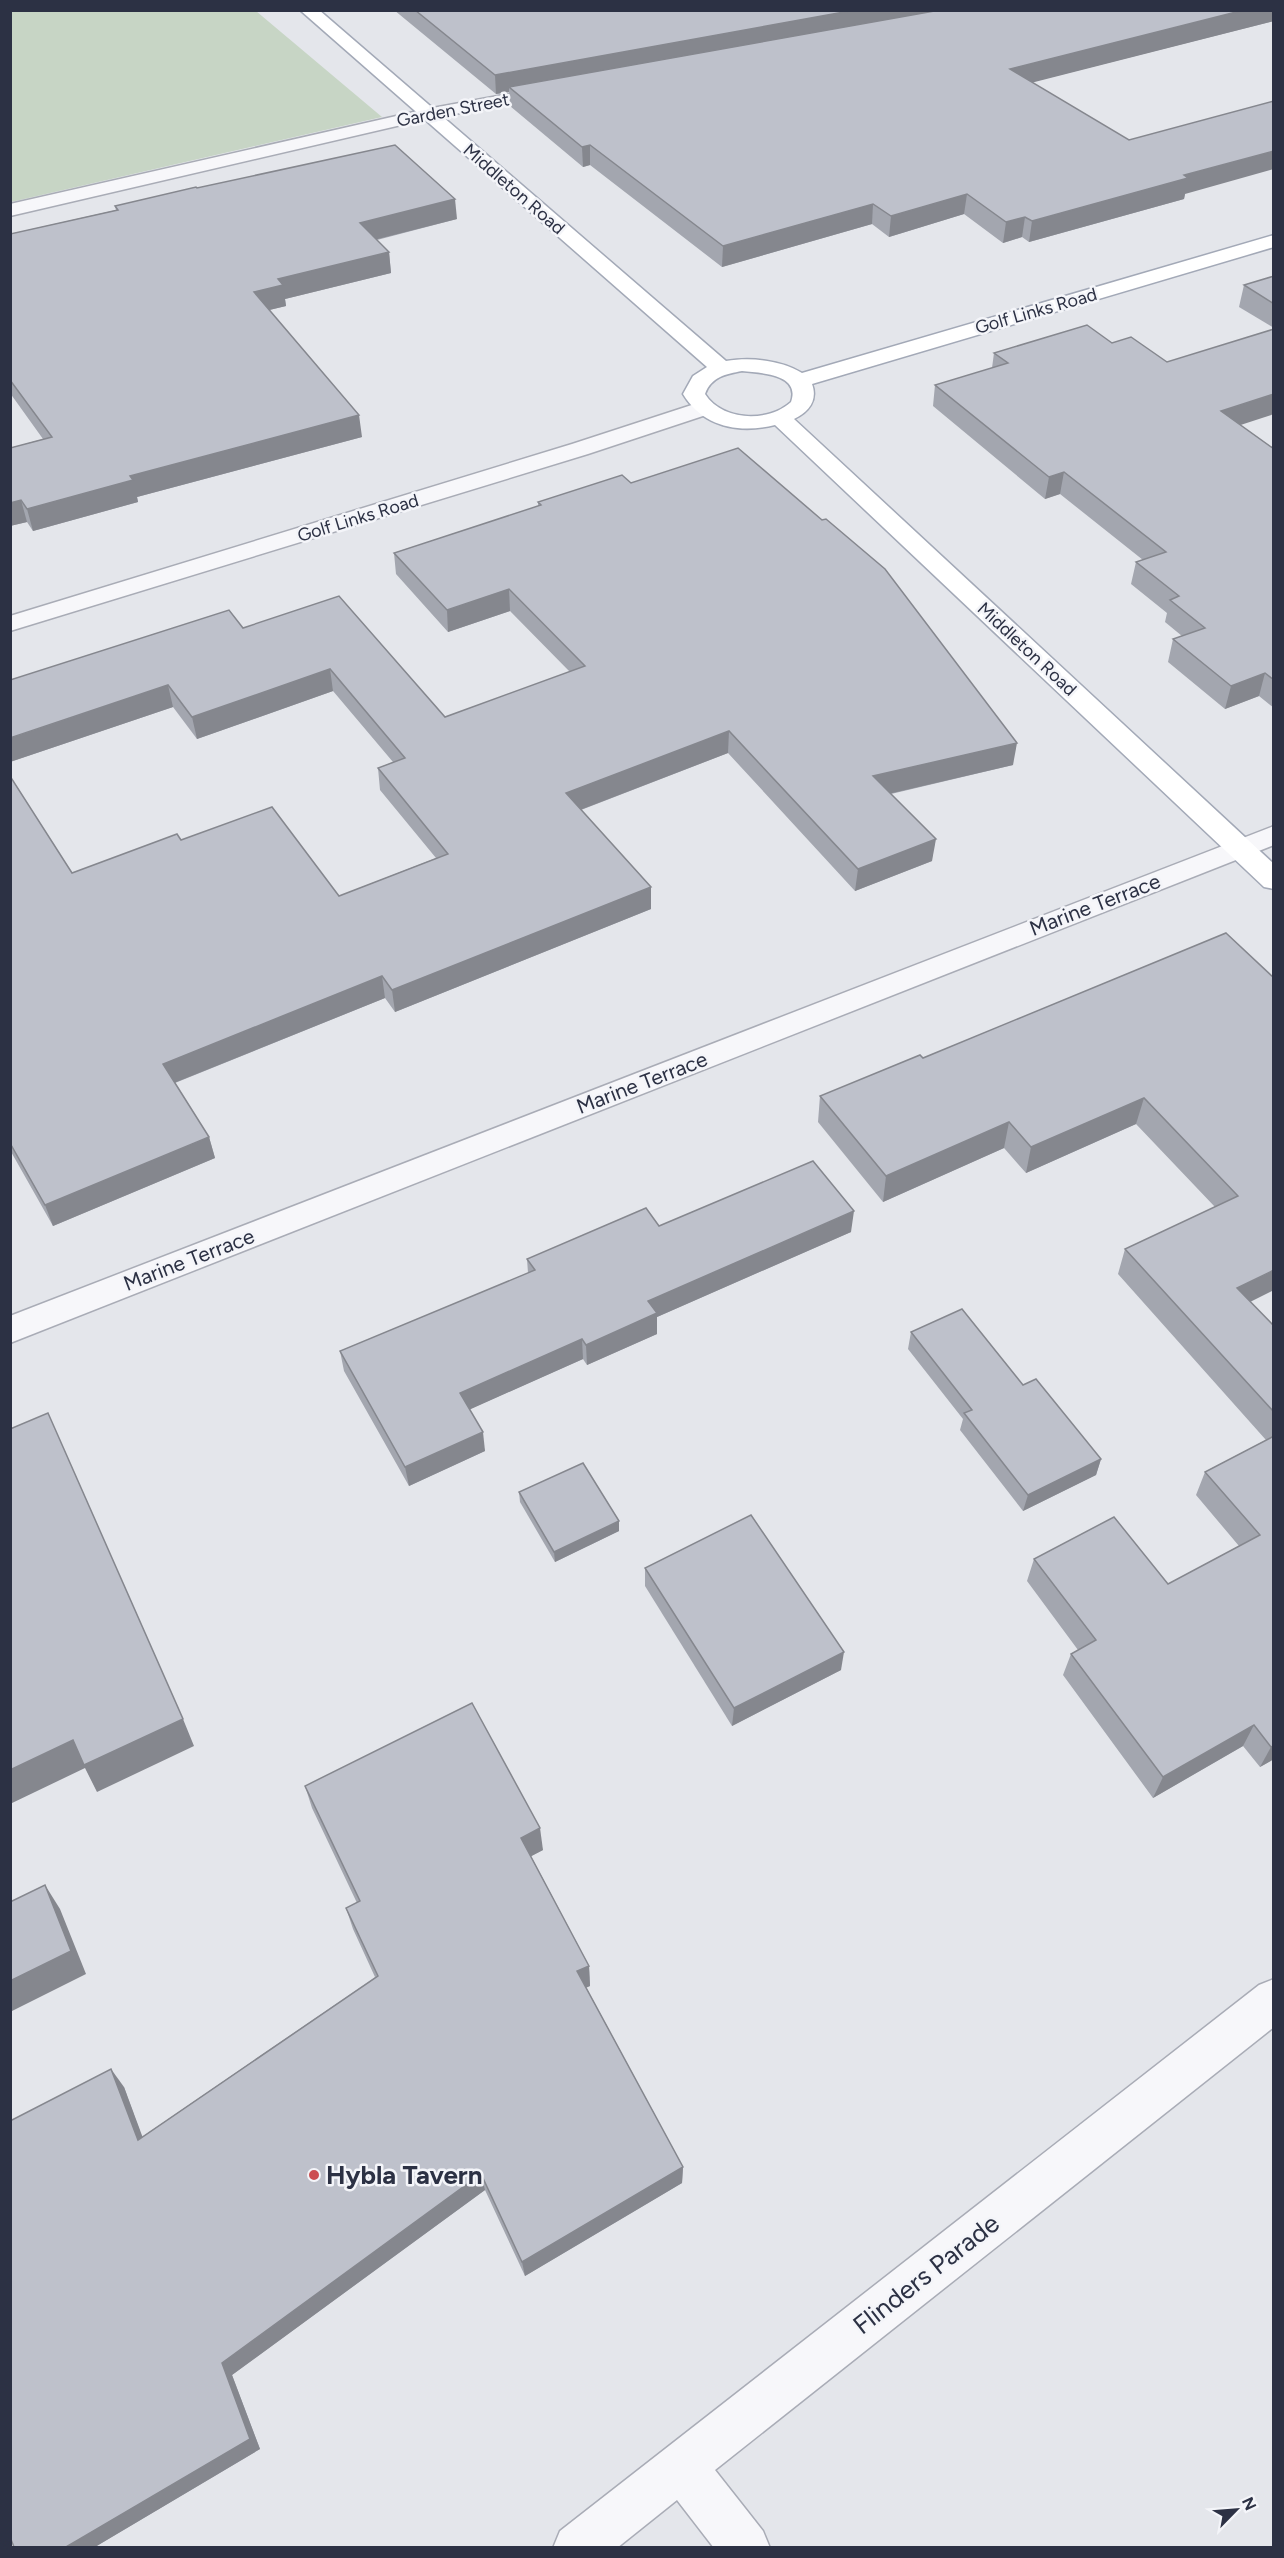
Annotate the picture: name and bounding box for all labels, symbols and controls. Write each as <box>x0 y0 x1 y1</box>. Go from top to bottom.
street label: Garden Street <box>395 88 511 132</box>
street label: Middleton Road <box>459 139 569 239</box>
street label: Golf Links Road <box>973 283 1099 339</box>
street label: Golf Links Road <box>295 489 421 547</box>
street label: Middleton Road <box>973 598 1081 700</box>
street label: Marine Terrace <box>1026 868 1164 941</box>
street label: Marine Terrace <box>573 1046 711 1119</box>
street label: Marine Terrace <box>120 1223 258 1296</box>
place label: Hybla Tavern <box>326 2159 482 2191</box>
marker: Hybla Tavern <box>307 2168 321 2182</box>
street label: Flinders Parade <box>847 2207 1005 2341</box>
north arrow <box>1206 2480 1266 2540</box>
text: N <box>1238 2494 1260 2513</box>

